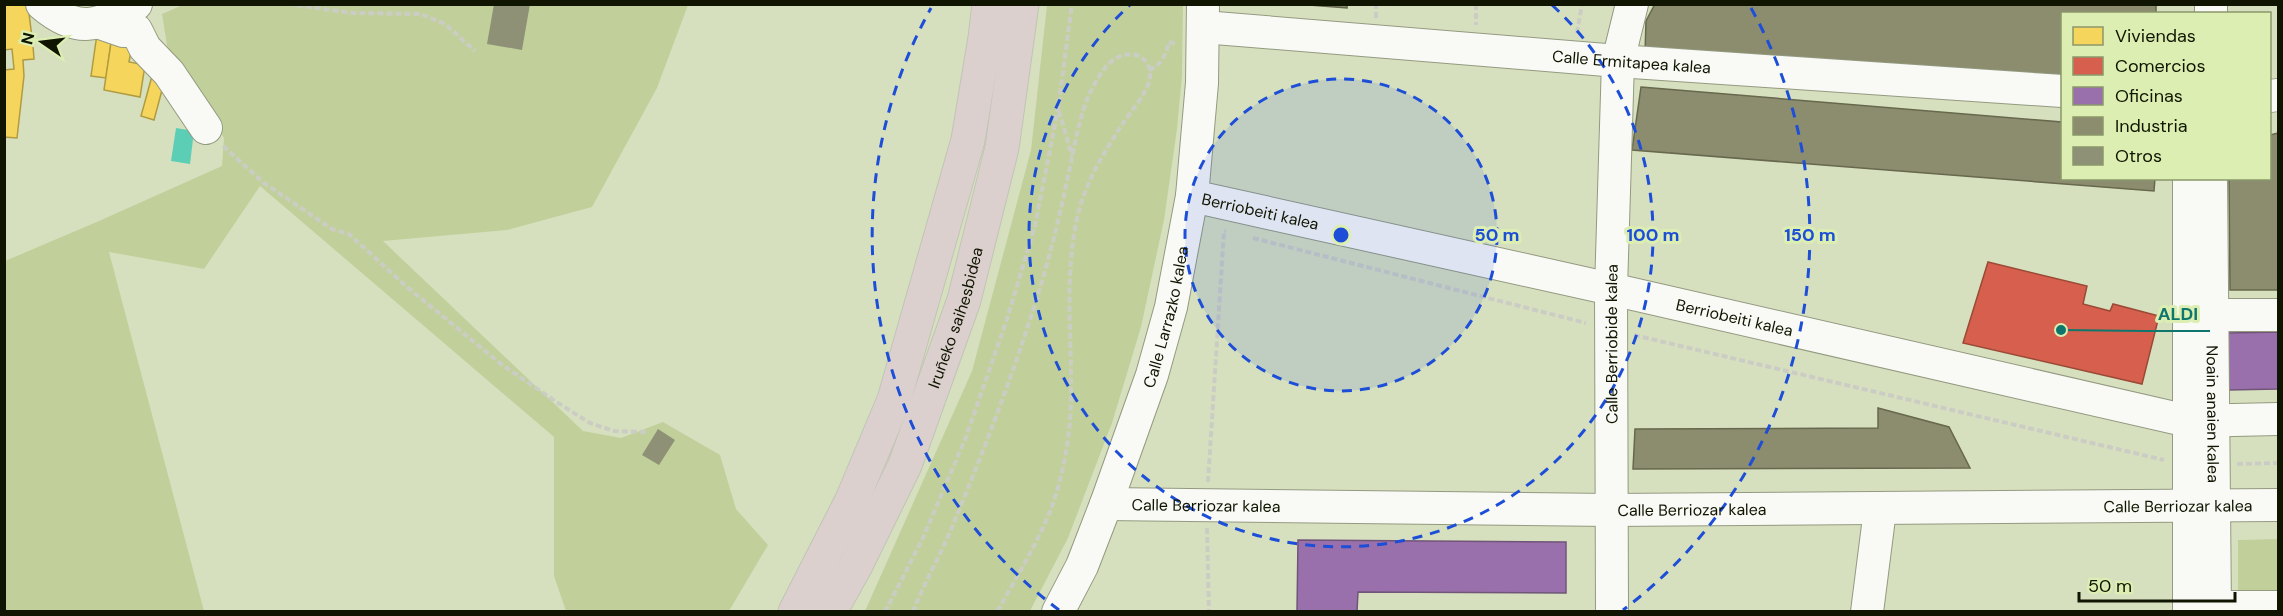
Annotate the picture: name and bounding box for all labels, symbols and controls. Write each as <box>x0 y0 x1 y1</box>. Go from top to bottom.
north arrow <box>12 12 72 72</box>
legend <box>2061 12 2271 180</box>
text: Viviendas <box>2115 24 2196 48</box>
text: N <box>16 30 40 47</box>
street label: Calle Ermitapea kalea <box>1551 45 1712 78</box>
text: Comercios <box>2115 54 2206 78</box>
text: Oficinas <box>2115 84 2183 108</box>
text: Industria <box>2115 114 2188 138</box>
text: Otros <box>2115 144 2162 168</box>
street label: Berriobeiti kalea <box>1200 188 1321 234</box>
text: 50 m <box>1474 223 1520 247</box>
text: 100 m <box>1626 223 1680 247</box>
text: 150 m <box>1784 223 1836 247</box>
centre of rings <box>1331 225 1351 245</box>
street label: Calle Larrazko kalea <box>1138 244 1193 391</box>
street label: Iruñeko saihesbidea <box>923 245 987 391</box>
street label: Calle Berriobide kalea <box>1600 264 1622 424</box>
street label: Berriobeiti kalea <box>1674 294 1795 341</box>
callout: ALDI <box>2146 295 2210 331</box>
text: ALDI <box>2158 302 2198 326</box>
street label: Noain anaien kalea <box>2202 345 2224 483</box>
street label: Calle Berriozar kalea <box>1131 494 1281 517</box>
street label: Calle Berriozar kalea <box>2103 495 2253 517</box>
street label: Calle Berriozar kalea <box>1617 498 1767 520</box>
scale bar <box>2079 565 2235 603</box>
text: 50 m <box>2088 574 2132 598</box>

